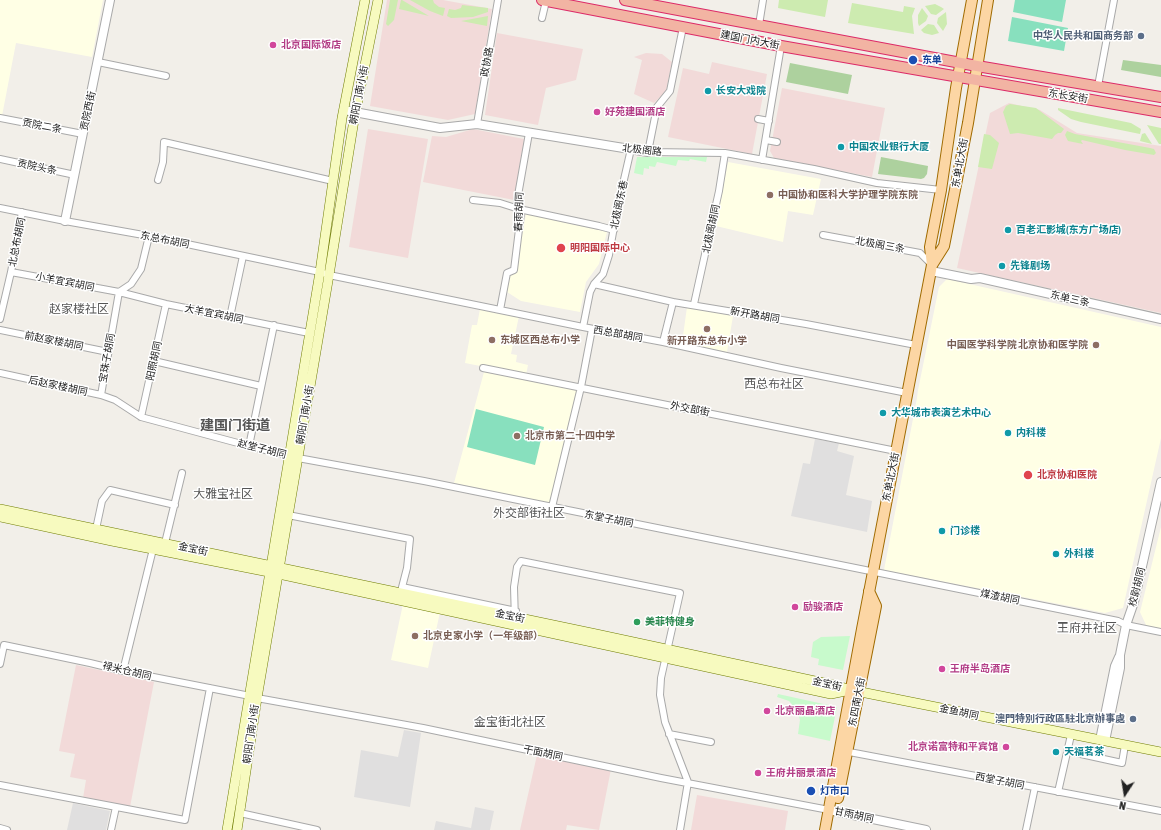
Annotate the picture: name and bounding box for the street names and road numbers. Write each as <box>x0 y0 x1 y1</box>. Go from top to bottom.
street label: 建国门内大街 <box>719 28 781 52</box>
street label: 政协路 <box>478 46 496 78</box>
street label: 朝阳门南小街 <box>347 64 371 126</box>
street label: 东长安街 <box>1047 87 1089 105</box>
street label: 贡院西街 <box>78 90 98 132</box>
street label: 贡院二条 <box>21 116 63 136</box>
street label: 东单北大街 <box>950 137 970 189</box>
street label: 北极阁路 <box>621 142 663 158</box>
street label: 贡院头条 <box>16 157 58 177</box>
street label: 北极阁东巷 <box>608 179 630 231</box>
street label: 春雨胡同 <box>512 192 526 232</box>
street label: 北极阁胡同 <box>700 203 722 255</box>
street label: 北总布胡同 <box>6 216 28 268</box>
street label: 东总布胡同 <box>139 229 191 251</box>
street label: 北极阁三条 <box>854 235 906 255</box>
street label: 小羊宜宾胡同 <box>34 270 96 294</box>
street label: 东单三条 <box>1049 289 1091 309</box>
street label: 大羊宜宾胡同 <box>183 302 245 326</box>
street label: 新开路胡同 <box>729 305 781 325</box>
street label: 西总部胡同 <box>592 324 644 344</box>
street label: 前赵家楼胡同 <box>23 329 85 353</box>
street label: 宝珠子胡同 <box>97 332 117 384</box>
street label: 阳照胡同 <box>144 340 164 382</box>
street label: 后赵家楼胡同 <box>27 374 89 398</box>
street label: 朝阳门南小街 <box>294 384 316 446</box>
street label: 外交部街 <box>669 399 711 419</box>
street label: 赵堂子胡同 <box>236 437 288 461</box>
street label: 东单北大街 <box>880 451 902 503</box>
street label: 东堂子胡同 <box>583 508 635 530</box>
street label: 金宝街 <box>177 540 209 558</box>
street label: 校尉胡同 <box>1126 566 1148 608</box>
street label: 煤渣胡同 <box>979 587 1021 607</box>
street label: 金宝街 <box>494 607 526 625</box>
street label: 禄米仓胡同 <box>101 660 153 682</box>
street label: 金宝街 <box>811 675 843 693</box>
street label: 东四南大街 <box>846 676 868 728</box>
street label: 金鱼胡同 <box>938 702 980 722</box>
street label: 朝阳门南小街 <box>241 703 261 765</box>
street label: 干面胡同 <box>522 743 564 763</box>
street label: 西堂子胡同 <box>974 770 1026 792</box>
street label: 甘雨胡同 <box>833 805 875 825</box>

